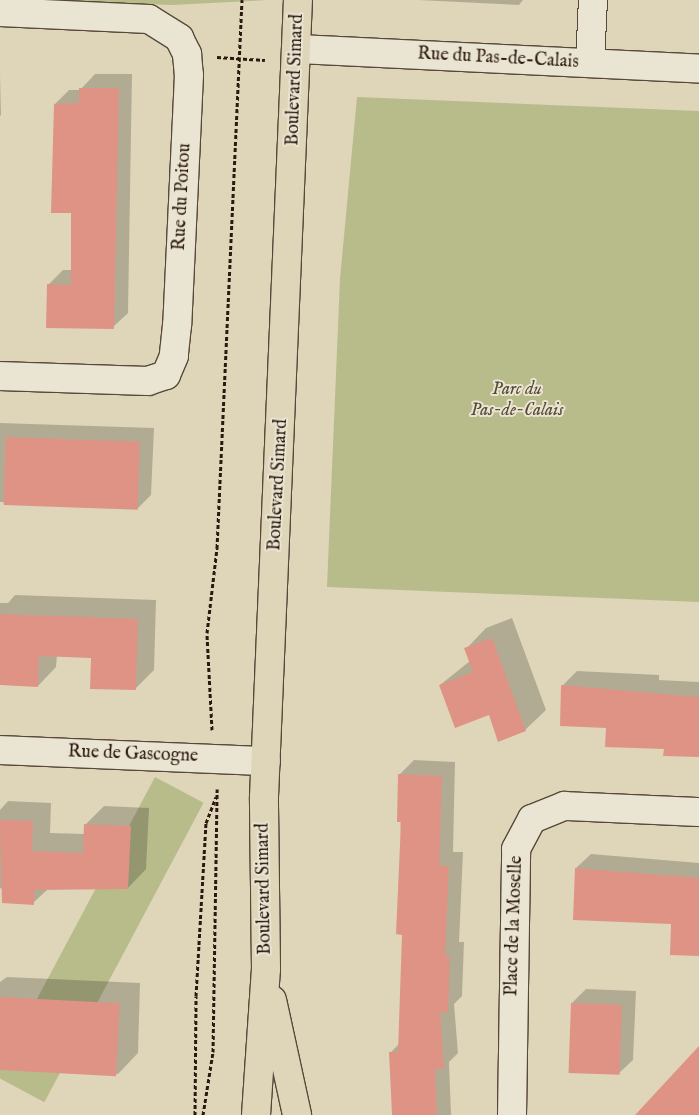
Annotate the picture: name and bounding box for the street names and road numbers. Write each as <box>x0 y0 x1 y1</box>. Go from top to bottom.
street label: Boulevard Simard <box>283 14 309 146</box>
street label: Rue du Pas-de-Calais <box>417 44 579 74</box>
street label: Rue du Poitou <box>169 143 197 251</box>
street label: Boulevard Simard <box>265 419 293 551</box>
street label: Rue de Gascogne <box>67 742 199 768</box>
street label: Boulevard Simard <box>253 823 277 955</box>
street label: Place de la Moselle <box>502 855 528 997</box>

